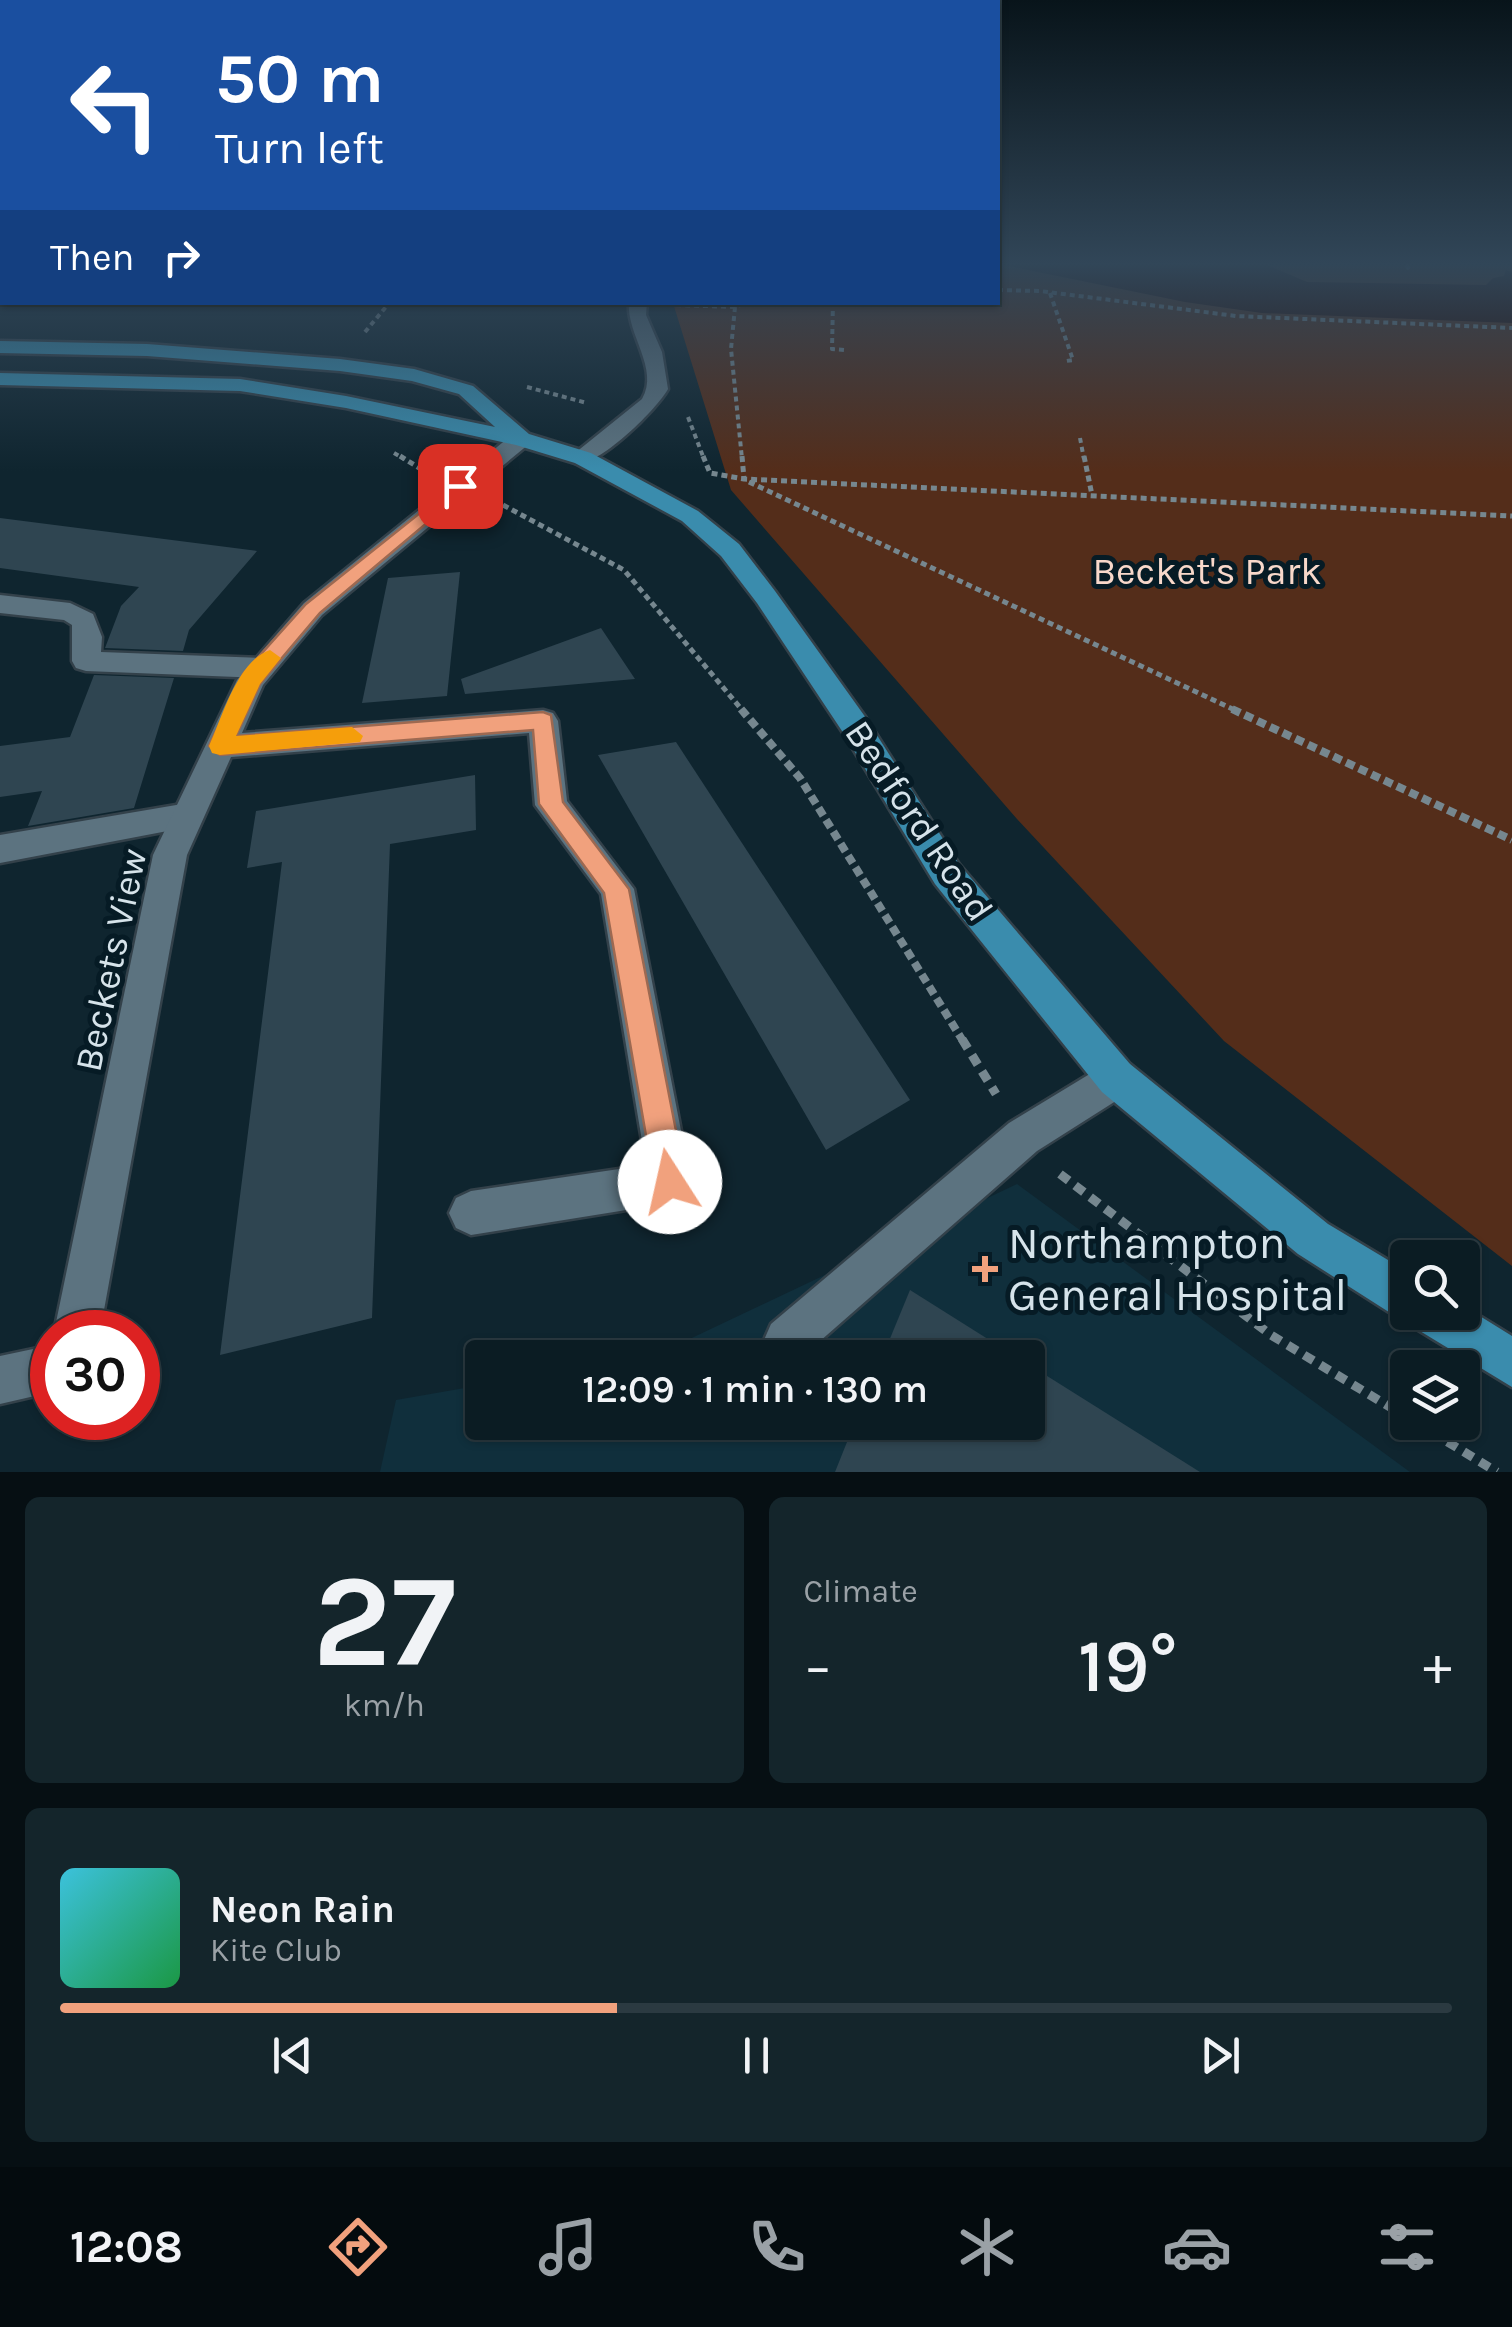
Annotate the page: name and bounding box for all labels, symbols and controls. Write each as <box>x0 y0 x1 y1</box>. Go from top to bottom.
text: 50 m <box>215 38 384 120</box>
icon: left <box>50 40 180 170</box>
text: Turn left <box>215 122 384 174</box>
icon: right <box>154 230 209 285</box>
text: Then <box>50 235 134 280</box>
pin <box>418 444 503 529</box>
icon: arrive <box>433 459 488 514</box>
park label: Becket's Park <box>1092 549 1322 594</box>
street label: Bedford Road <box>835 712 1003 930</box>
street label: Beckets View <box>65 844 157 1076</box>
position arrow <box>618 1130 722 1234</box>
place label: Northampton General Hospital <box>1008 1217 1347 1321</box>
map controls <box>1390 1240 1480 1440</box>
button: search <box>1390 1240 1480 1330</box>
marker: Northampton General Hospital <box>972 1256 998 1282</box>
speed limit sign: 30 <box>30 1310 160 1440</box>
button: layers <box>1390 1350 1480 1440</box>
text: 12:09 · 1 min · 130 m <box>582 1367 928 1412</box>
text: 27 <box>313 1546 456 1698</box>
text: Climate <box>804 1573 918 1610</box>
text: 19° <box>1078 1622 1177 1710</box>
text: − <box>804 1634 832 1698</box>
text: + <box>1423 1634 1452 1698</box>
text: km/h <box>344 1687 425 1724</box>
text: Neon Rain <box>210 1887 395 1932</box>
text: Kite Club <box>210 1932 342 1969</box>
icon: previous <box>265 2028 320 2083</box>
icon: pause <box>729 2028 784 2083</box>
icon: next <box>1193 2028 1248 2083</box>
icon: directions <box>323 2212 393 2282</box>
icon: music <box>533 2212 603 2282</box>
icon: phone <box>742 2212 812 2282</box>
icon: climate <box>952 2212 1022 2282</box>
icon: car <box>1162 2212 1232 2282</box>
icon: filters <box>1372 2212 1442 2282</box>
text: 12:08 <box>70 2221 183 2273</box>

